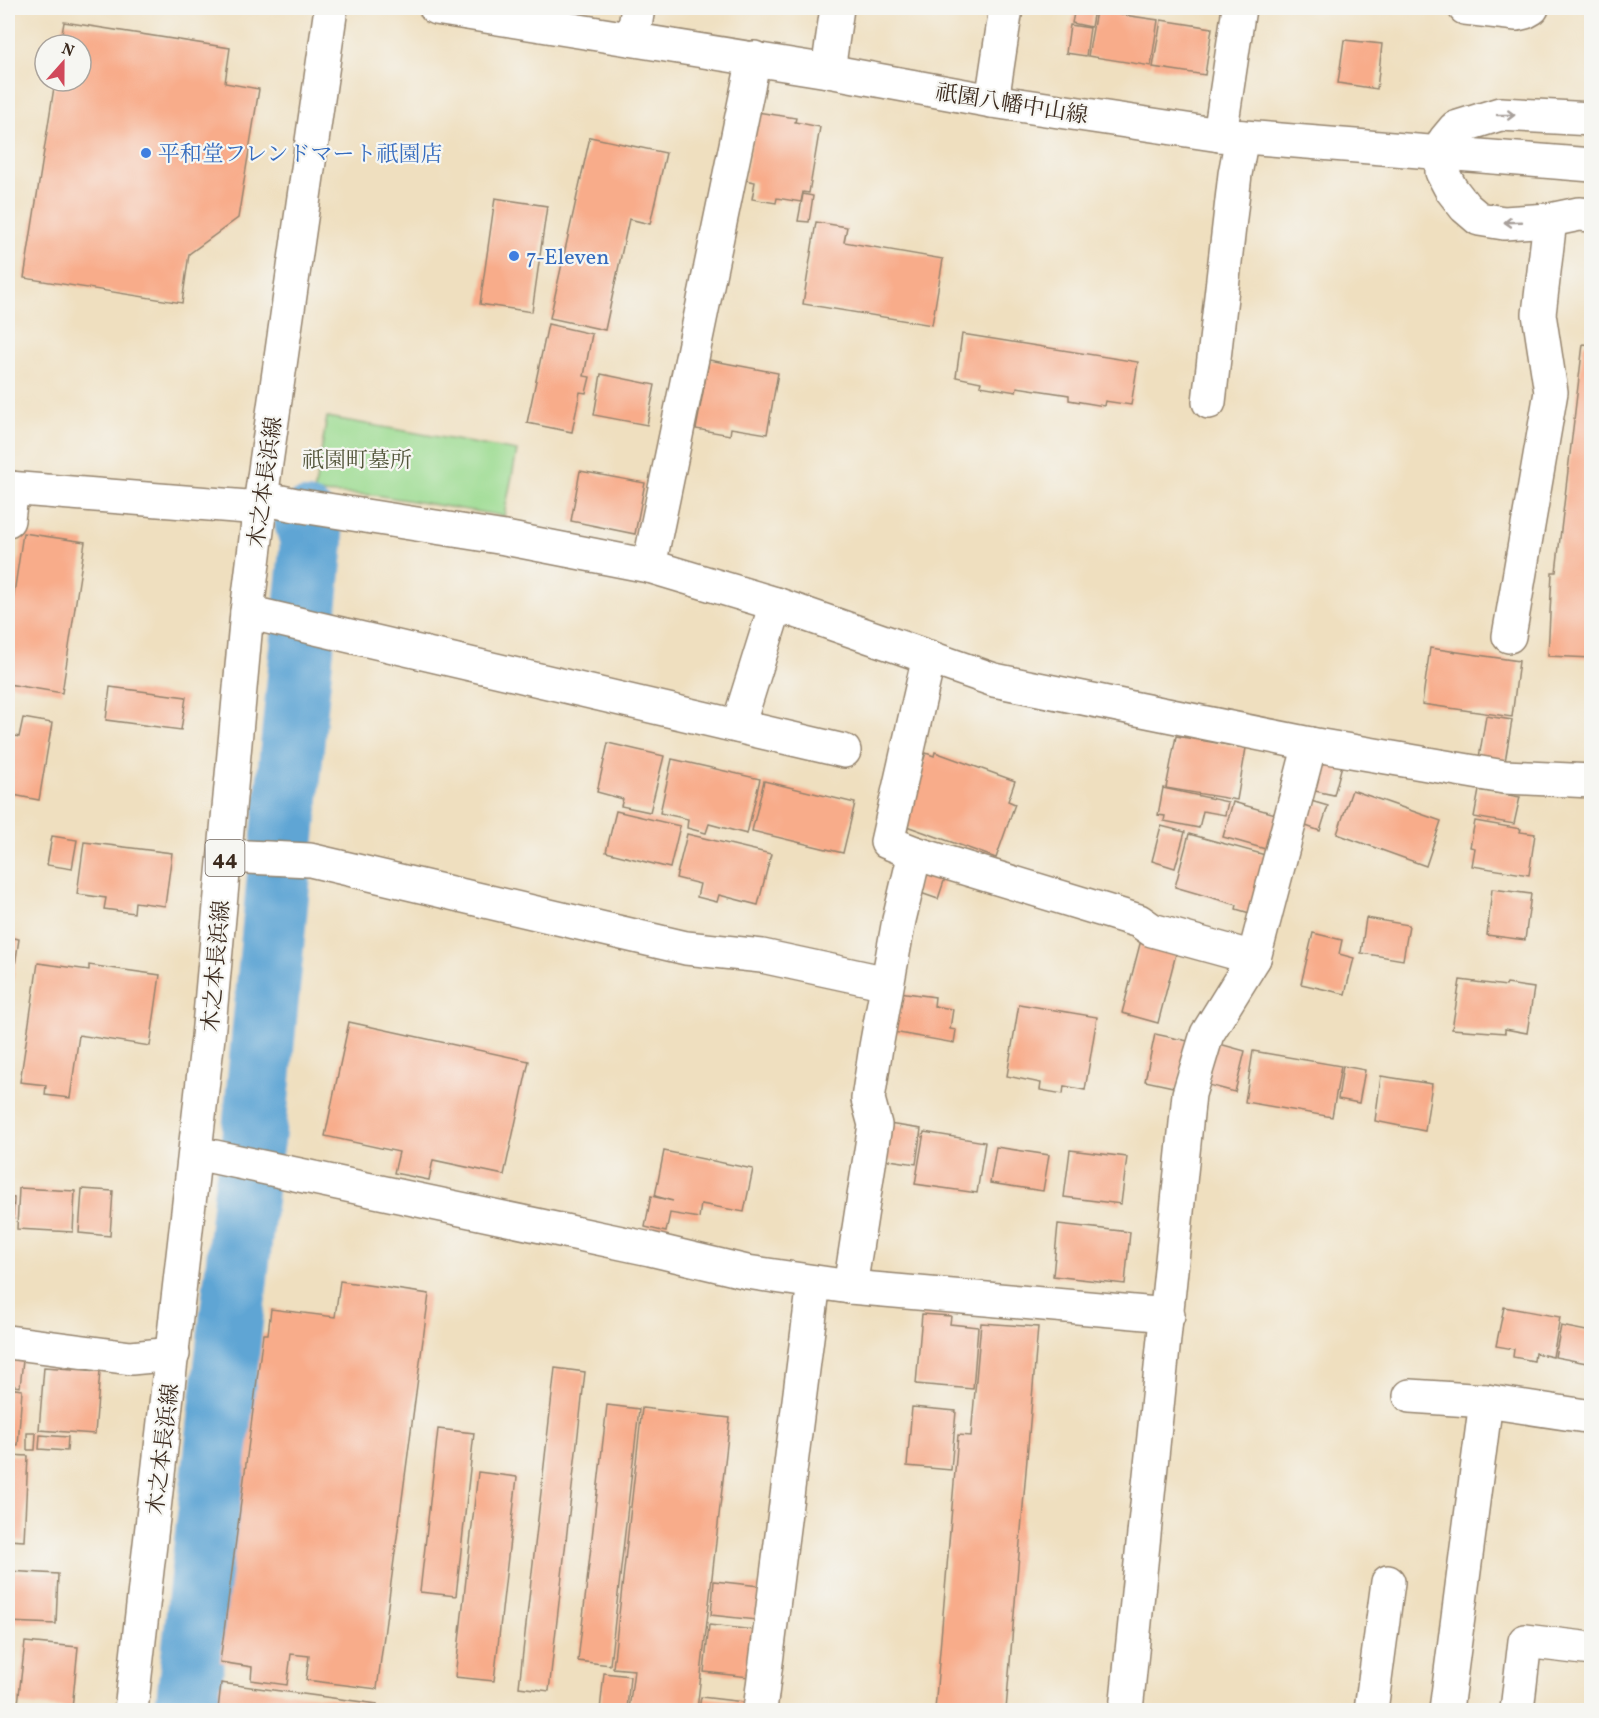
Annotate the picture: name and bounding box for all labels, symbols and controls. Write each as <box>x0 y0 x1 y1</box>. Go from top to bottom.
north arrow <box>33 33 93 93</box>
text: N <box>58 39 77 63</box>
street label: 祇園八幡中山線 <box>933 78 1090 133</box>
one-way arrow <box>1495 109 1515 121</box>
place label: 平和堂フレンドマート祇園店 <box>158 140 443 171</box>
marker: 平和堂フレンドマート祇園店 <box>139 146 153 160</box>
one-way arrow <box>1503 216 1523 228</box>
place label: 7-Eleven <box>526 243 609 274</box>
marker: 7-Eleven <box>507 249 521 263</box>
street label: 木之本長浜線 <box>242 415 291 550</box>
park label: 祇園町墓所 <box>302 446 412 477</box>
road number: 44 <box>206 840 244 876</box>
street label: 木之本長浜線 <box>196 899 239 1033</box>
street label: 木之本長浜線 <box>141 1382 188 1517</box>

